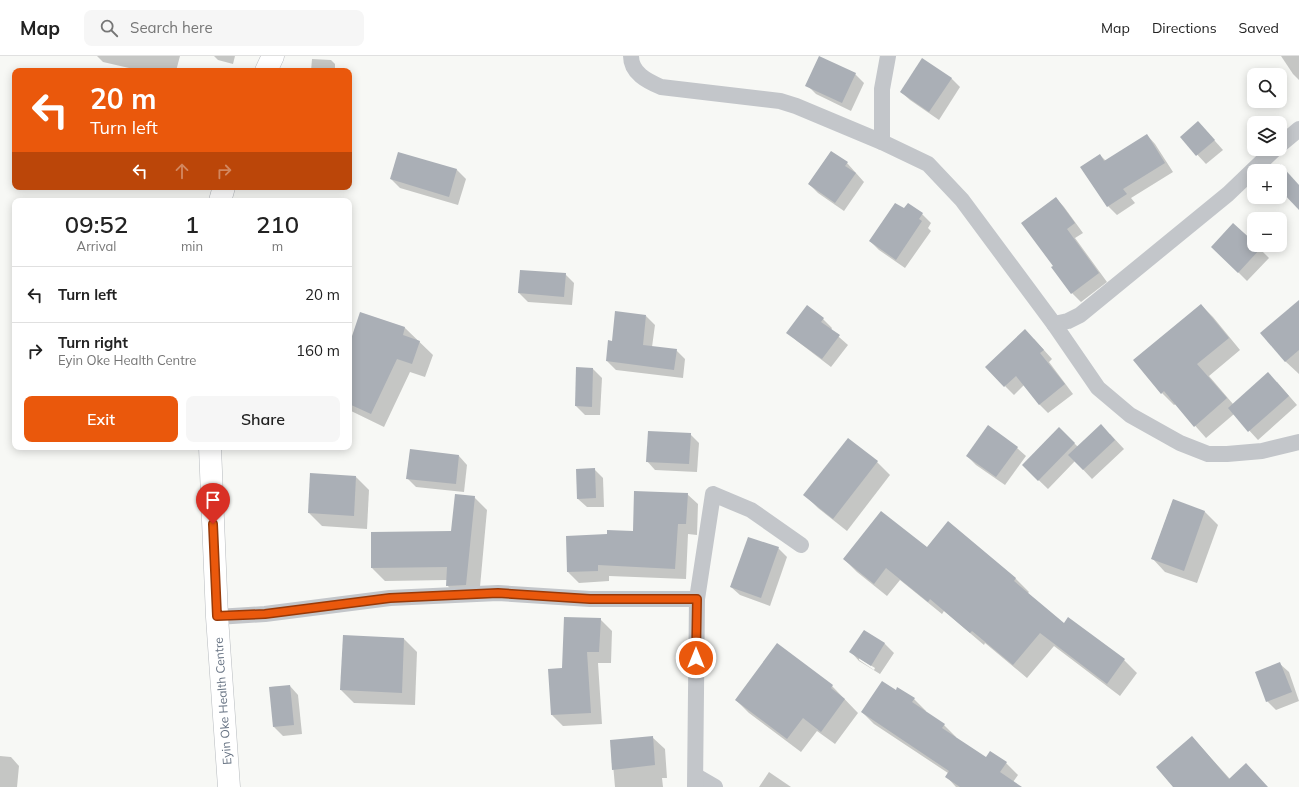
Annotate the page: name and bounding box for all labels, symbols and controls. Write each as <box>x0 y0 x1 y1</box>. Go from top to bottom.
search box <box>84 10 364 46</box>
text: Map <box>20 16 60 40</box>
icon: search <box>98 17 120 39</box>
text: Search here <box>130 18 213 37</box>
text: Map <box>1101 19 1130 37</box>
text: Directions <box>1152 19 1217 37</box>
text: Saved <box>1239 19 1279 37</box>
map controls <box>1247 68 1287 252</box>
button: search <box>1247 68 1287 108</box>
text: 20 m <box>90 81 156 116</box>
icon: left <box>24 84 76 136</box>
text: Turn left <box>90 116 158 139</box>
button: layers <box>1247 116 1287 156</box>
icon: left <box>129 160 151 182</box>
icon: ahead <box>171 160 193 182</box>
icon: right <box>213 160 235 182</box>
button: + <box>1247 164 1287 204</box>
text: 09:52 <box>65 209 128 239</box>
text: 1 <box>185 209 199 239</box>
text: 210 <box>256 209 299 239</box>
button: − <box>1247 212 1287 252</box>
text: Arrival <box>77 238 116 254</box>
text: min <box>181 238 203 254</box>
text: m <box>272 238 283 254</box>
icon: left <box>24 284 46 306</box>
text: Turn left <box>58 285 117 304</box>
text: 20 m <box>305 285 340 304</box>
text: Turn right <box>58 333 128 352</box>
icon: right <box>24 340 46 362</box>
text: 160 m <box>296 341 340 360</box>
text: Eyin Oke Health Centre <box>58 352 196 368</box>
button: Exit <box>24 396 178 442</box>
button: Share <box>186 396 340 442</box>
pin <box>196 483 230 524</box>
icon: arrive <box>202 489 224 511</box>
street label: Eyin Oke Health Centre <box>211 637 234 765</box>
position arrow <box>675 637 717 679</box>

